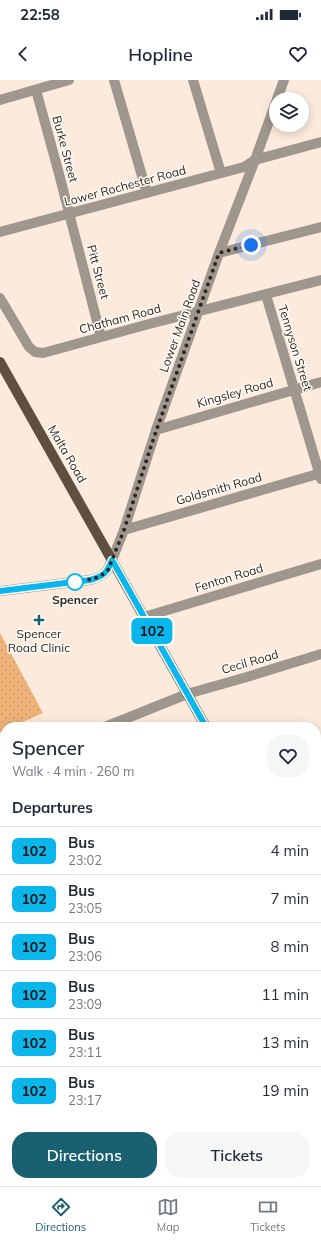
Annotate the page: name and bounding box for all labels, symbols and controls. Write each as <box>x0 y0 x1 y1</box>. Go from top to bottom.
text: 22:58 <box>20 5 60 24</box>
icon: back <box>12 43 34 65</box>
text: Hopline <box>128 43 193 66</box>
icon: heart <box>287 43 309 65</box>
map controls <box>269 92 309 132</box>
button: layers <box>269 92 309 132</box>
street label: Burke Street <box>49 114 82 184</box>
street label: Lower Rochester Road <box>62 162 187 209</box>
your location <box>241 235 261 255</box>
street label: Pitt Street <box>84 243 113 300</box>
street label: Lower Main Road <box>156 277 203 374</box>
street label: Chatham Road <box>77 300 162 337</box>
street label: Tennyson Street <box>275 303 316 393</box>
street label: Kingsley Road <box>195 374 275 411</box>
street label: Malta Road <box>45 422 90 485</box>
street label: Goldsmith Road <box>174 469 264 508</box>
street label: Fenton Road <box>193 560 265 595</box>
marker: Spencer <box>66 573 84 591</box>
place label: Spencer <box>52 592 98 607</box>
marker: Spencer Road Clinic <box>33 614 45 626</box>
line badge: 102 <box>129 618 175 644</box>
text: 102 <box>139 622 165 640</box>
place label: Spencer Road Clinic <box>8 626 70 655</box>
street label: Cecil Road <box>220 646 280 677</box>
button: heart <box>267 735 309 777</box>
text: Spencer <box>12 736 84 760</box>
text: Walk · 4 min · 260 m <box>12 763 134 779</box>
text: Departures <box>12 798 93 817</box>
text: Bus <box>68 833 95 852</box>
text: 4 min <box>271 841 309 860</box>
text: 102 <box>21 842 47 860</box>
text: 23:02 <box>68 852 102 868</box>
text: Bus <box>68 881 95 900</box>
text: 7 min <box>271 889 309 908</box>
text: 102 <box>21 890 47 908</box>
text: 23:05 <box>68 900 102 916</box>
text: Bus <box>68 929 95 948</box>
text: 8 min <box>271 937 309 956</box>
text: 102 <box>21 938 47 956</box>
text: 23:06 <box>68 948 102 964</box>
text: Bus <box>68 977 95 996</box>
text: 11 min <box>262 985 309 1004</box>
text: 102 <box>21 986 47 1004</box>
text: 23:09 <box>68 996 102 1012</box>
text: Bus <box>68 1025 95 1044</box>
text: 13 min <box>262 1033 309 1052</box>
text: 102 <box>21 1034 47 1052</box>
text: 23:11 <box>68 1044 102 1060</box>
text: Bus <box>68 1073 95 1092</box>
text: 19 min <box>262 1081 309 1100</box>
text: 102 <box>21 1082 47 1100</box>
text: 23:17 <box>68 1092 102 1108</box>
button: Directions <box>12 1132 157 1178</box>
button: Tickets <box>165 1132 309 1178</box>
tab: Directions <box>35 1196 86 1234</box>
tab: Map <box>157 1196 179 1234</box>
tab: Tickets <box>250 1196 286 1234</box>

